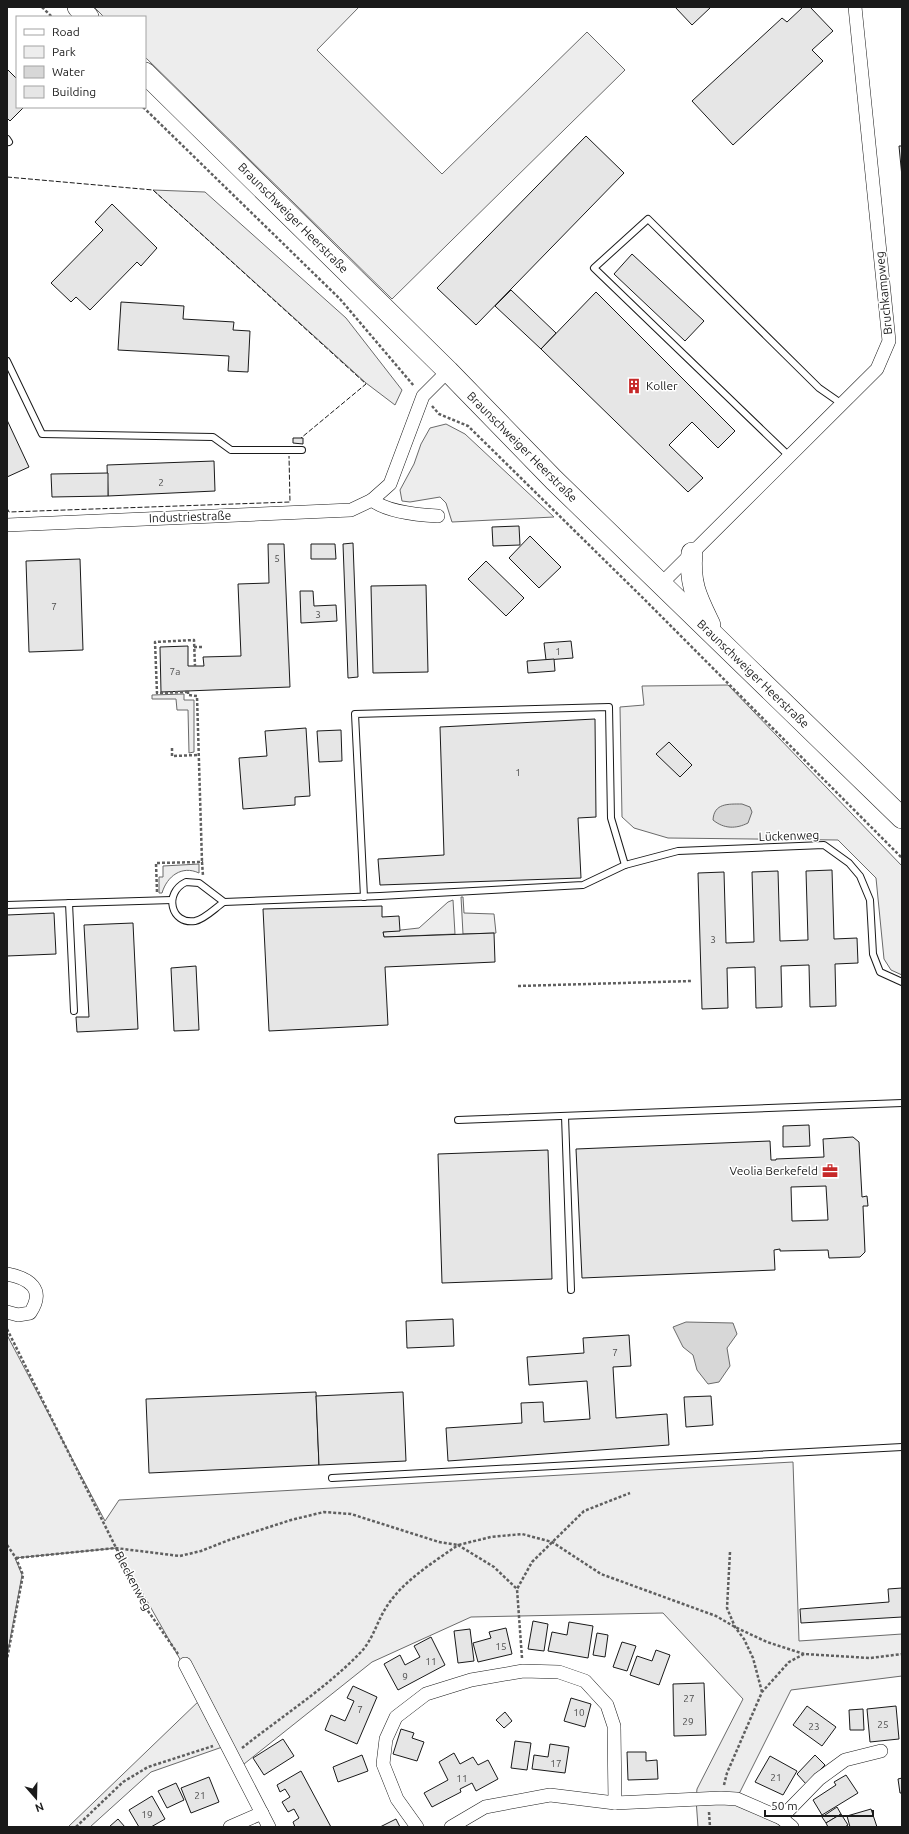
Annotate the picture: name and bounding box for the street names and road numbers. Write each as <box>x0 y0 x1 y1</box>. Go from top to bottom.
street label: Braunschweiger Heerstraße <box>236 160 351 275</box>
street label: Bruchkampweg <box>873 251 894 335</box>
street label: Braunschweiger Heerstraße <box>465 389 580 504</box>
street label: Industriestraße <box>149 509 231 524</box>
street label: Braunschweiger Heerstraße <box>695 617 812 730</box>
street label: Lückenweg <box>758 828 820 843</box>
street label: Bleckenweg <box>112 1549 154 1613</box>

